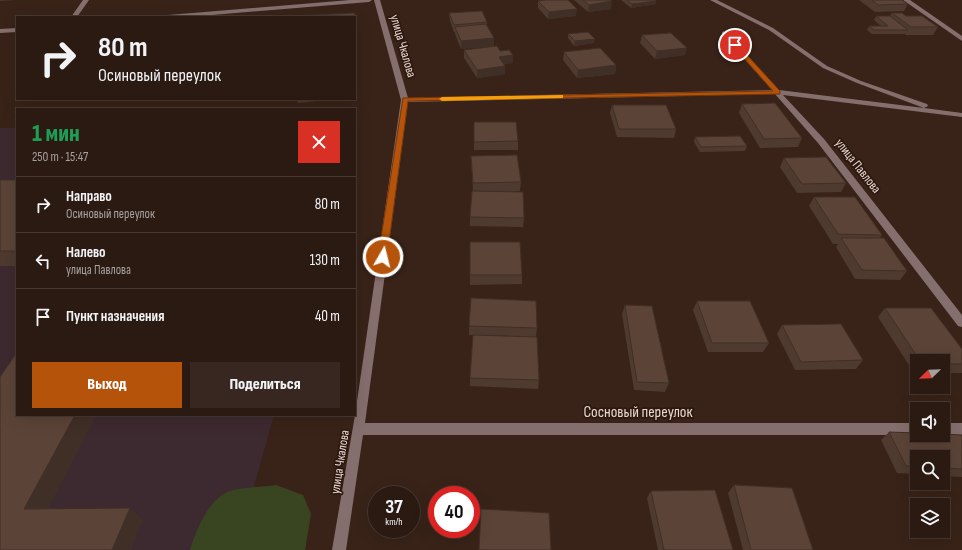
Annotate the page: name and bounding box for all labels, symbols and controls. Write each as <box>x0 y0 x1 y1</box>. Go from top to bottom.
street label: улица Чкалова <box>386 13 420 79</box>
pin <box>718 28 752 62</box>
text: 80 m <box>98 31 147 64</box>
icon: right <box>32 32 84 84</box>
icon: arrive <box>724 34 746 56</box>
text: Осиновый переулок <box>98 65 221 86</box>
text: 1 мин <box>32 119 80 148</box>
button: close <box>298 121 340 163</box>
street label: улица Павлова <box>832 135 884 197</box>
text: 250 m · 15:47 <box>32 149 88 165</box>
text: Направо <box>66 187 112 206</box>
icon: right <box>32 194 54 216</box>
text: 80 m <box>315 195 340 214</box>
text: Осиновый переулок <box>66 206 155 222</box>
position arrow <box>362 236 404 278</box>
text: Налево <box>66 243 106 262</box>
icon: left <box>32 250 54 272</box>
text: 130 m <box>310 251 340 270</box>
text: улица Павлова <box>66 262 131 278</box>
icon: arrive <box>32 306 54 328</box>
text: Пункт назначения <box>66 307 164 326</box>
text: 40 m <box>315 307 340 326</box>
north arrow <box>910 354 950 394</box>
map controls <box>910 354 950 538</box>
button: Выход <box>32 362 182 408</box>
button: Поделиться <box>190 362 340 408</box>
button: sound <box>910 402 950 442</box>
street label: Сосновый переулок <box>583 403 693 422</box>
street label: улица Чкалова <box>327 429 353 495</box>
button: search <box>910 450 950 490</box>
speed limit sign: 40 <box>428 486 480 538</box>
text: 37 <box>385 495 403 519</box>
button: layers <box>910 498 950 538</box>
text: km/h <box>385 516 403 528</box>

